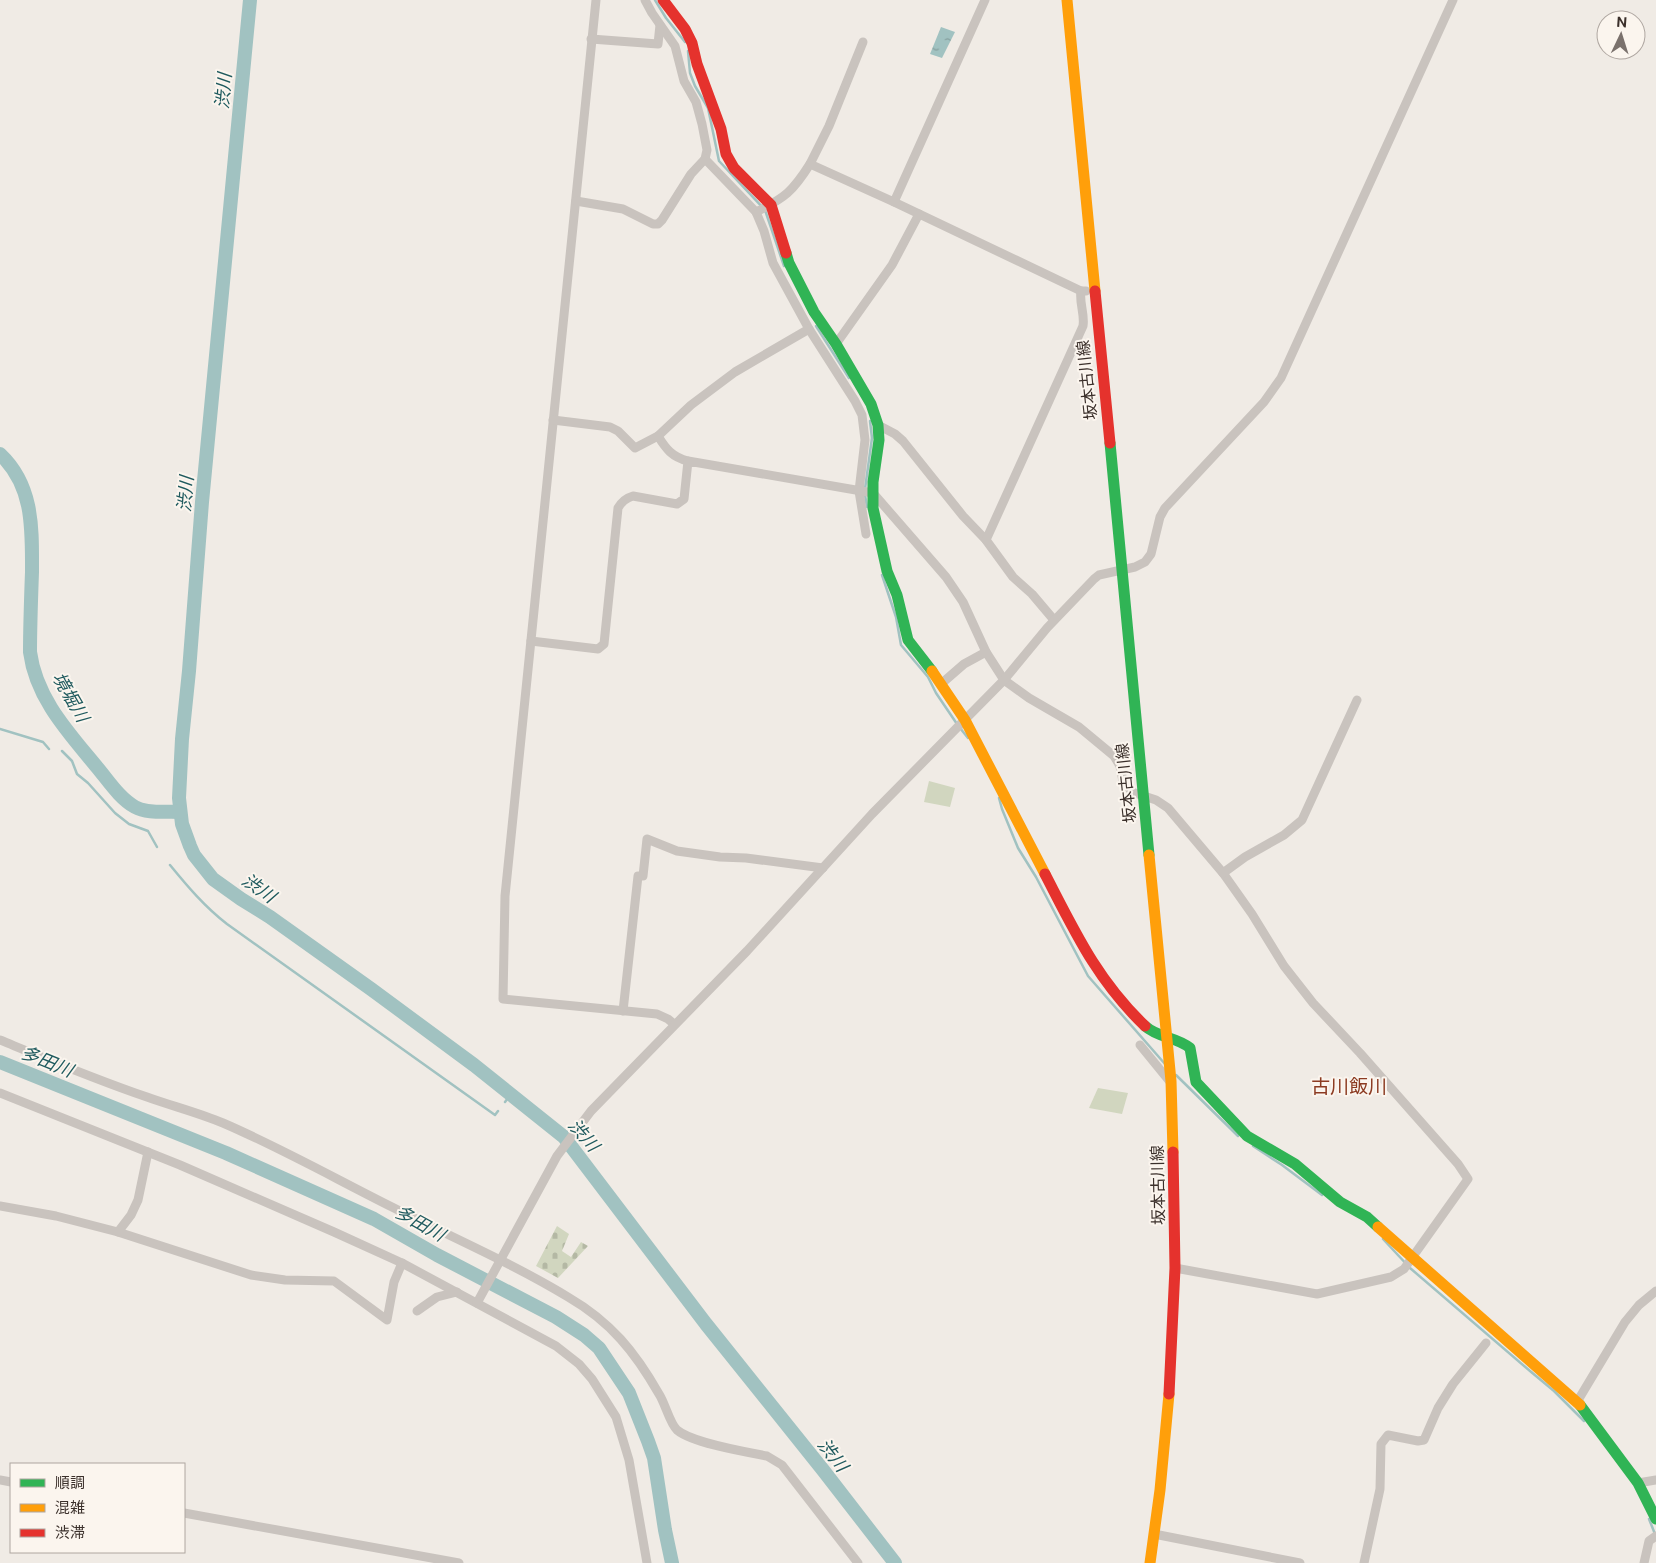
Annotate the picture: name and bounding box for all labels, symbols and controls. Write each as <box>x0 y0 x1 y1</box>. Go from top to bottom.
north arrow <box>1596 10 1646 60</box>
text: N <box>1616 14 1628 30</box>
water label: 渋川 <box>211 70 235 110</box>
street label: 坂本古川線 <box>1073 339 1101 421</box>
water label: 渋川 <box>173 473 197 513</box>
water label: 境堀川 <box>48 668 95 727</box>
street label: 坂本古川線 <box>1112 742 1140 824</box>
water label: 渋川 <box>238 869 281 908</box>
water label: 多田川 <box>18 1041 78 1082</box>
district label: 古川飯川 <box>1311 1075 1387 1097</box>
water label: 渋川 <box>564 1115 605 1157</box>
street label: 坂本古川線 <box>1148 1145 1168 1225</box>
water label: 多田川 <box>391 1201 450 1246</box>
water label: 渋川 <box>814 1434 854 1477</box>
legend <box>10 1463 185 1553</box>
text: 順調 <box>55 1474 85 1491</box>
text: 混雑 <box>55 1499 85 1516</box>
text: 渋滞 <box>55 1524 85 1541</box>

